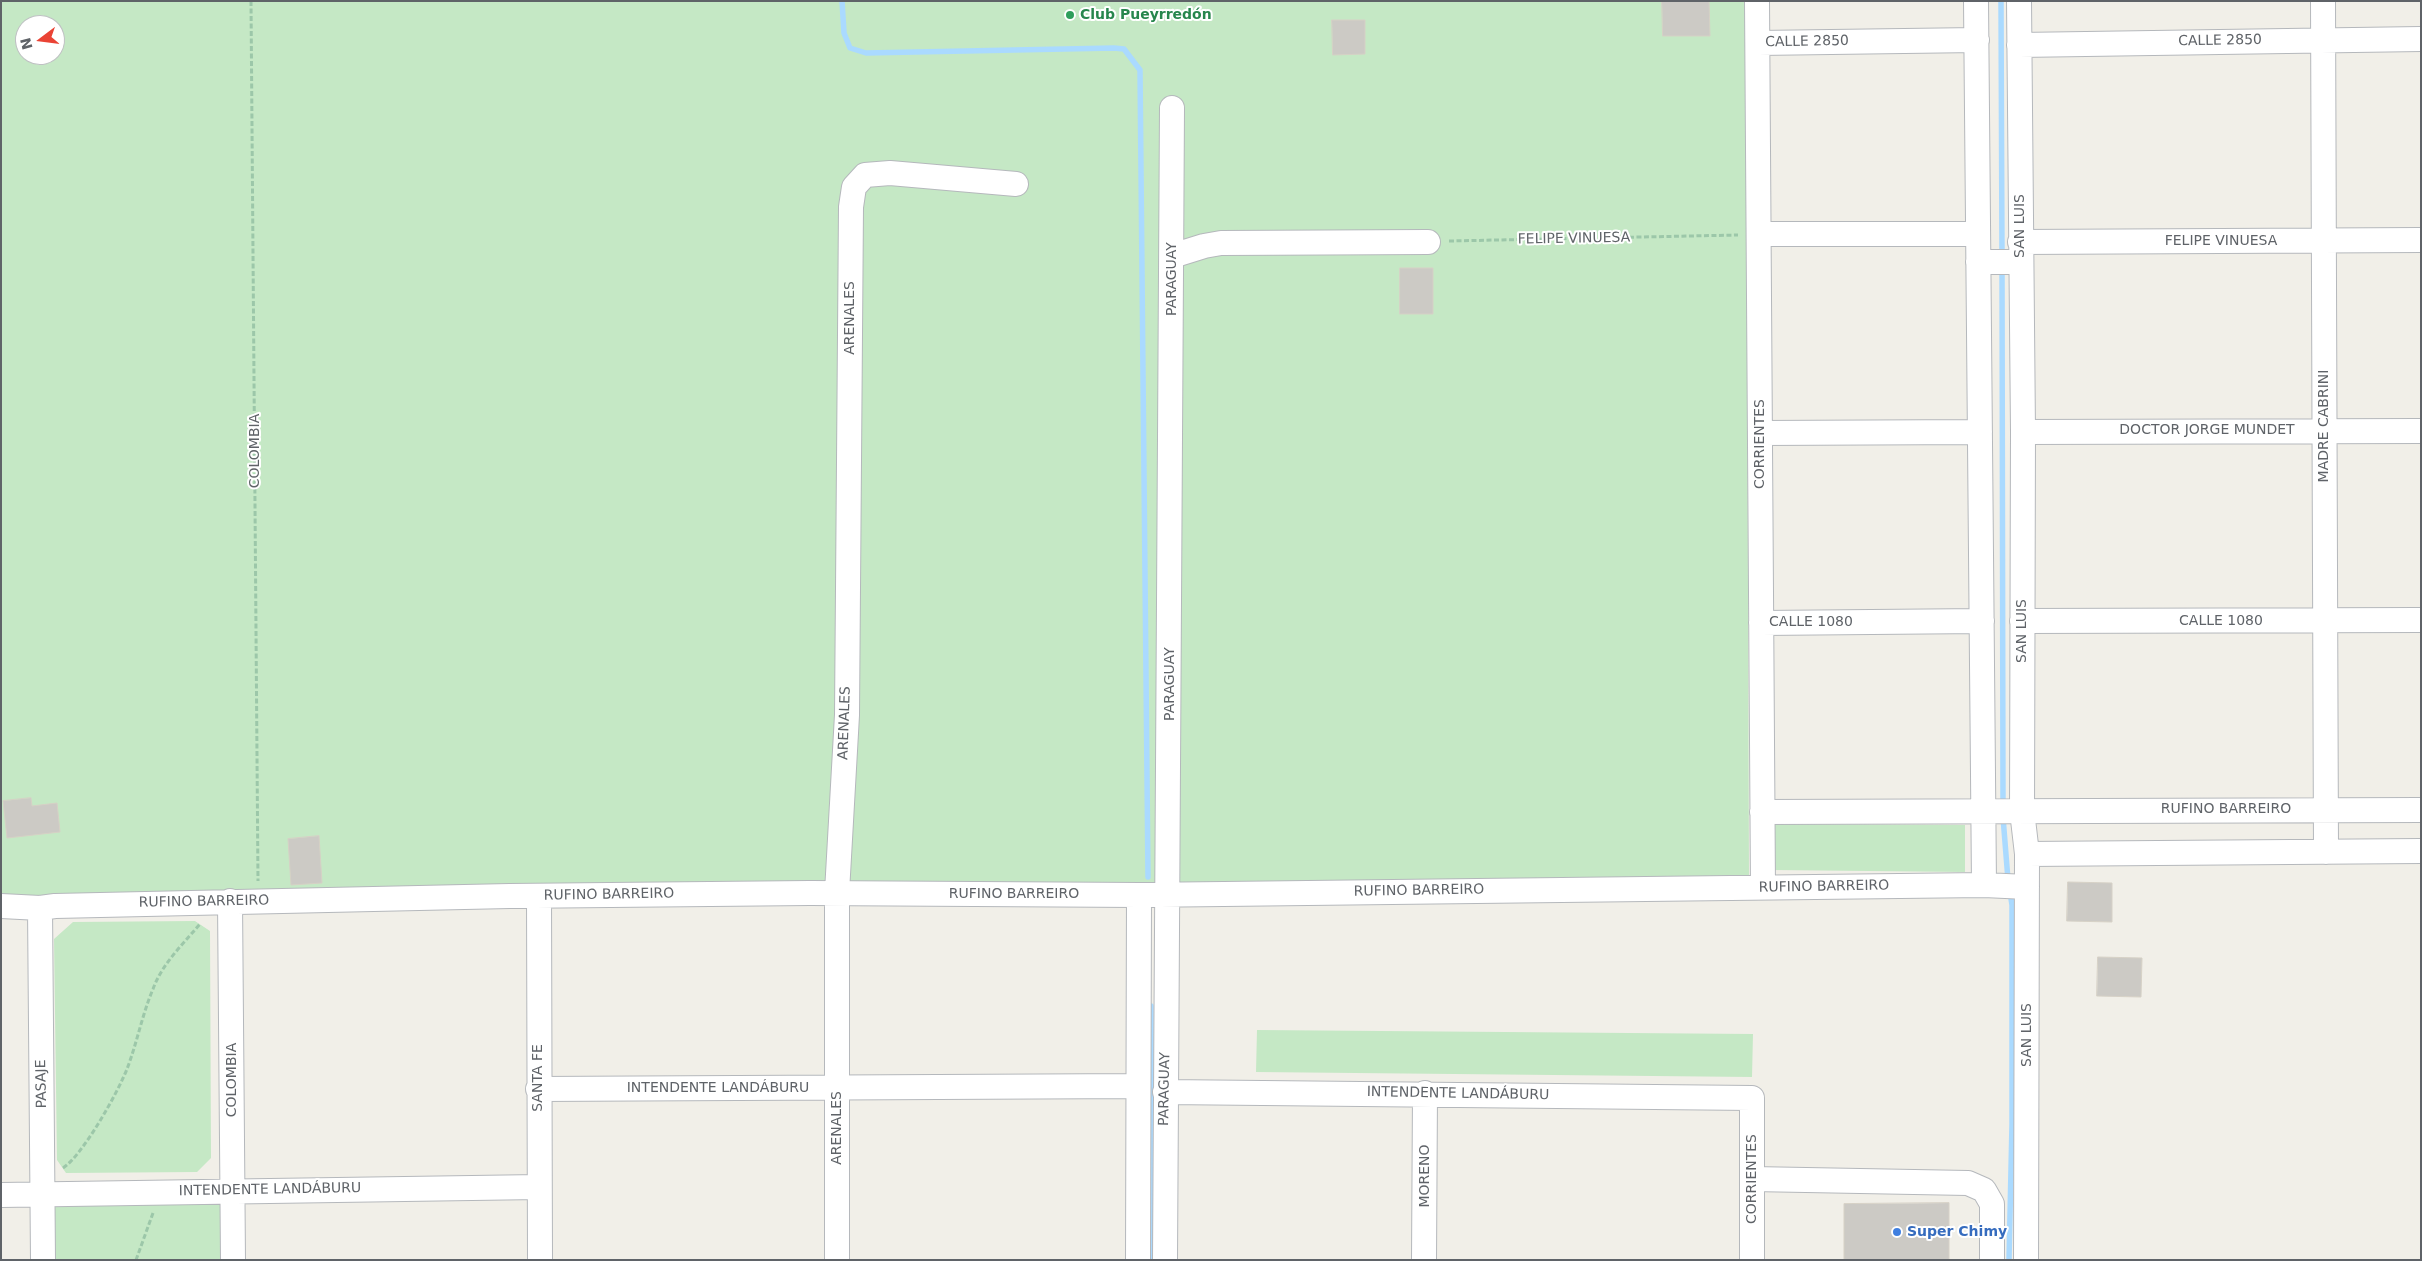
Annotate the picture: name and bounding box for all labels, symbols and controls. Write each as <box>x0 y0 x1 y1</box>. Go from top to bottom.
place label: Club Pueyrredón <box>1080 7 1212 23</box>
marker: Club Pueyrredón <box>1064 9 1076 21</box>
north arrow <box>15 15 65 65</box>
street label: CALLE 2850 <box>2178 32 2262 50</box>
street label: CALLE 2850 <box>1765 33 1849 51</box>
text: N <box>17 36 36 51</box>
street label: SAN LUIS <box>2012 194 2028 258</box>
street label: FELIPE VINUESA <box>1518 230 1630 248</box>
street label: FELIPE VINUESA <box>2165 233 2277 249</box>
street label: PARAGUAY <box>1164 242 1180 316</box>
street label: ARENALES <box>842 281 858 355</box>
street label: MADRE CABRINI <box>2316 370 2332 482</box>
street label: CORRIENTES <box>1752 399 1768 489</box>
street label: COLOMBIA <box>247 414 263 488</box>
street label: DOCTOR JORGE MUNDET <box>2119 422 2295 438</box>
street label: SAN LUIS <box>2014 599 2030 663</box>
street label: CALLE 1080 <box>2179 613 2263 629</box>
street label: CALLE 1080 <box>1769 614 1853 630</box>
street label: PARAGUAY <box>1162 647 1178 721</box>
street label: ARENALES <box>835 686 855 760</box>
street label: RUFINO BARREIRO <box>2161 801 2291 817</box>
street label: RUFINO BARREIRO <box>1759 877 1889 897</box>
street label: RUFINO BARREIRO <box>1354 881 1484 901</box>
street label: RUFINO BARREIRO <box>544 885 674 905</box>
street label: RUFINO BARREIRO <box>949 886 1079 902</box>
street label: RUFINO BARREIRO <box>139 892 269 912</box>
street label: SAN LUIS <box>2019 1003 2035 1067</box>
street label: COLOMBIA <box>224 1043 240 1117</box>
street label: SANTA FE <box>530 1044 546 1112</box>
street label: PARAGUAY <box>1156 1052 1174 1126</box>
street label: PASAJE <box>33 1059 51 1109</box>
street label: INTENDENTE LANDÁBURU <box>627 1080 809 1096</box>
street label: INTENDENTE LANDÁBURU <box>1367 1084 1549 1104</box>
street label: ARENALES <box>829 1091 845 1165</box>
street label: CORRIENTES <box>1744 1134 1760 1224</box>
street label: MORENO <box>1417 1144 1433 1208</box>
street label: INTENDENTE LANDÁBURU <box>179 1180 361 1200</box>
place label: Super Chimy <box>1907 1224 2007 1240</box>
marker: Super Chimy <box>1891 1226 1903 1238</box>

